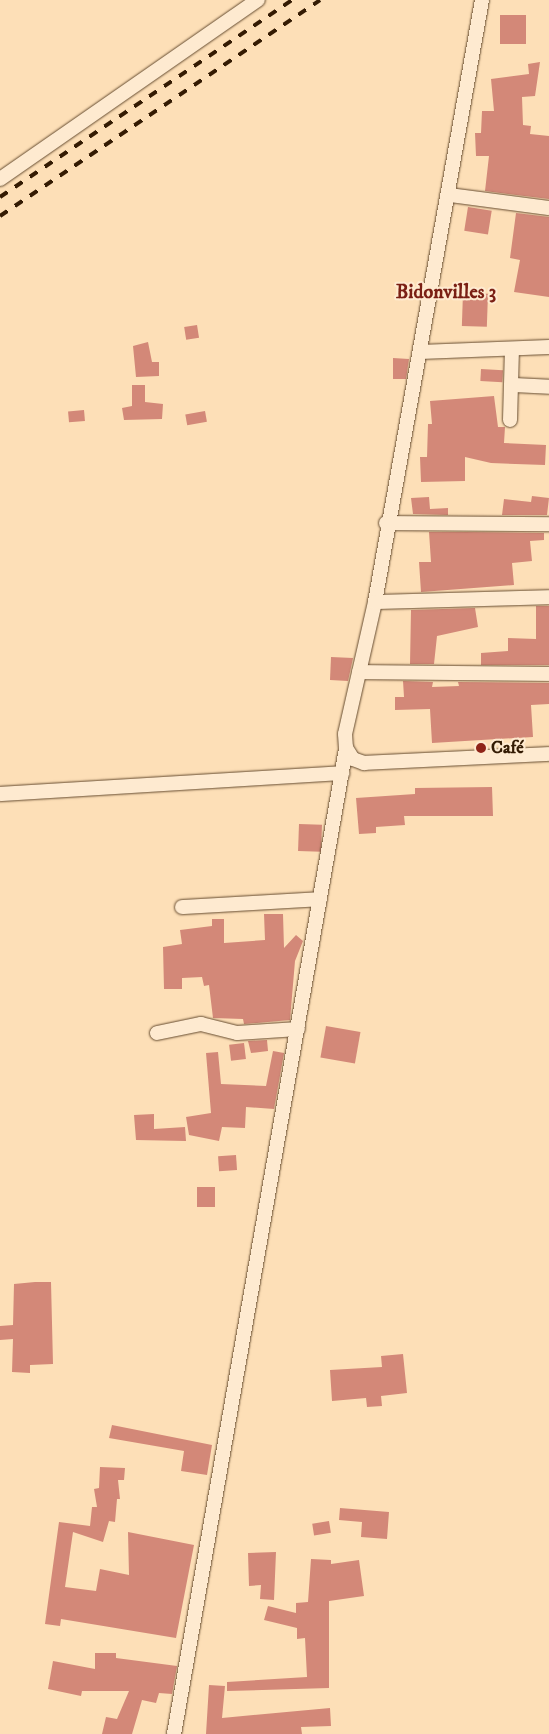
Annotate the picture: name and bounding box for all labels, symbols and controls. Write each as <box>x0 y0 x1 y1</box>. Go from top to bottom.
district label: Bidonvilles 3 <box>396 280 496 304</box>
place label: Café <box>491 737 524 759</box>
marker: Café <box>475 742 487 754</box>

